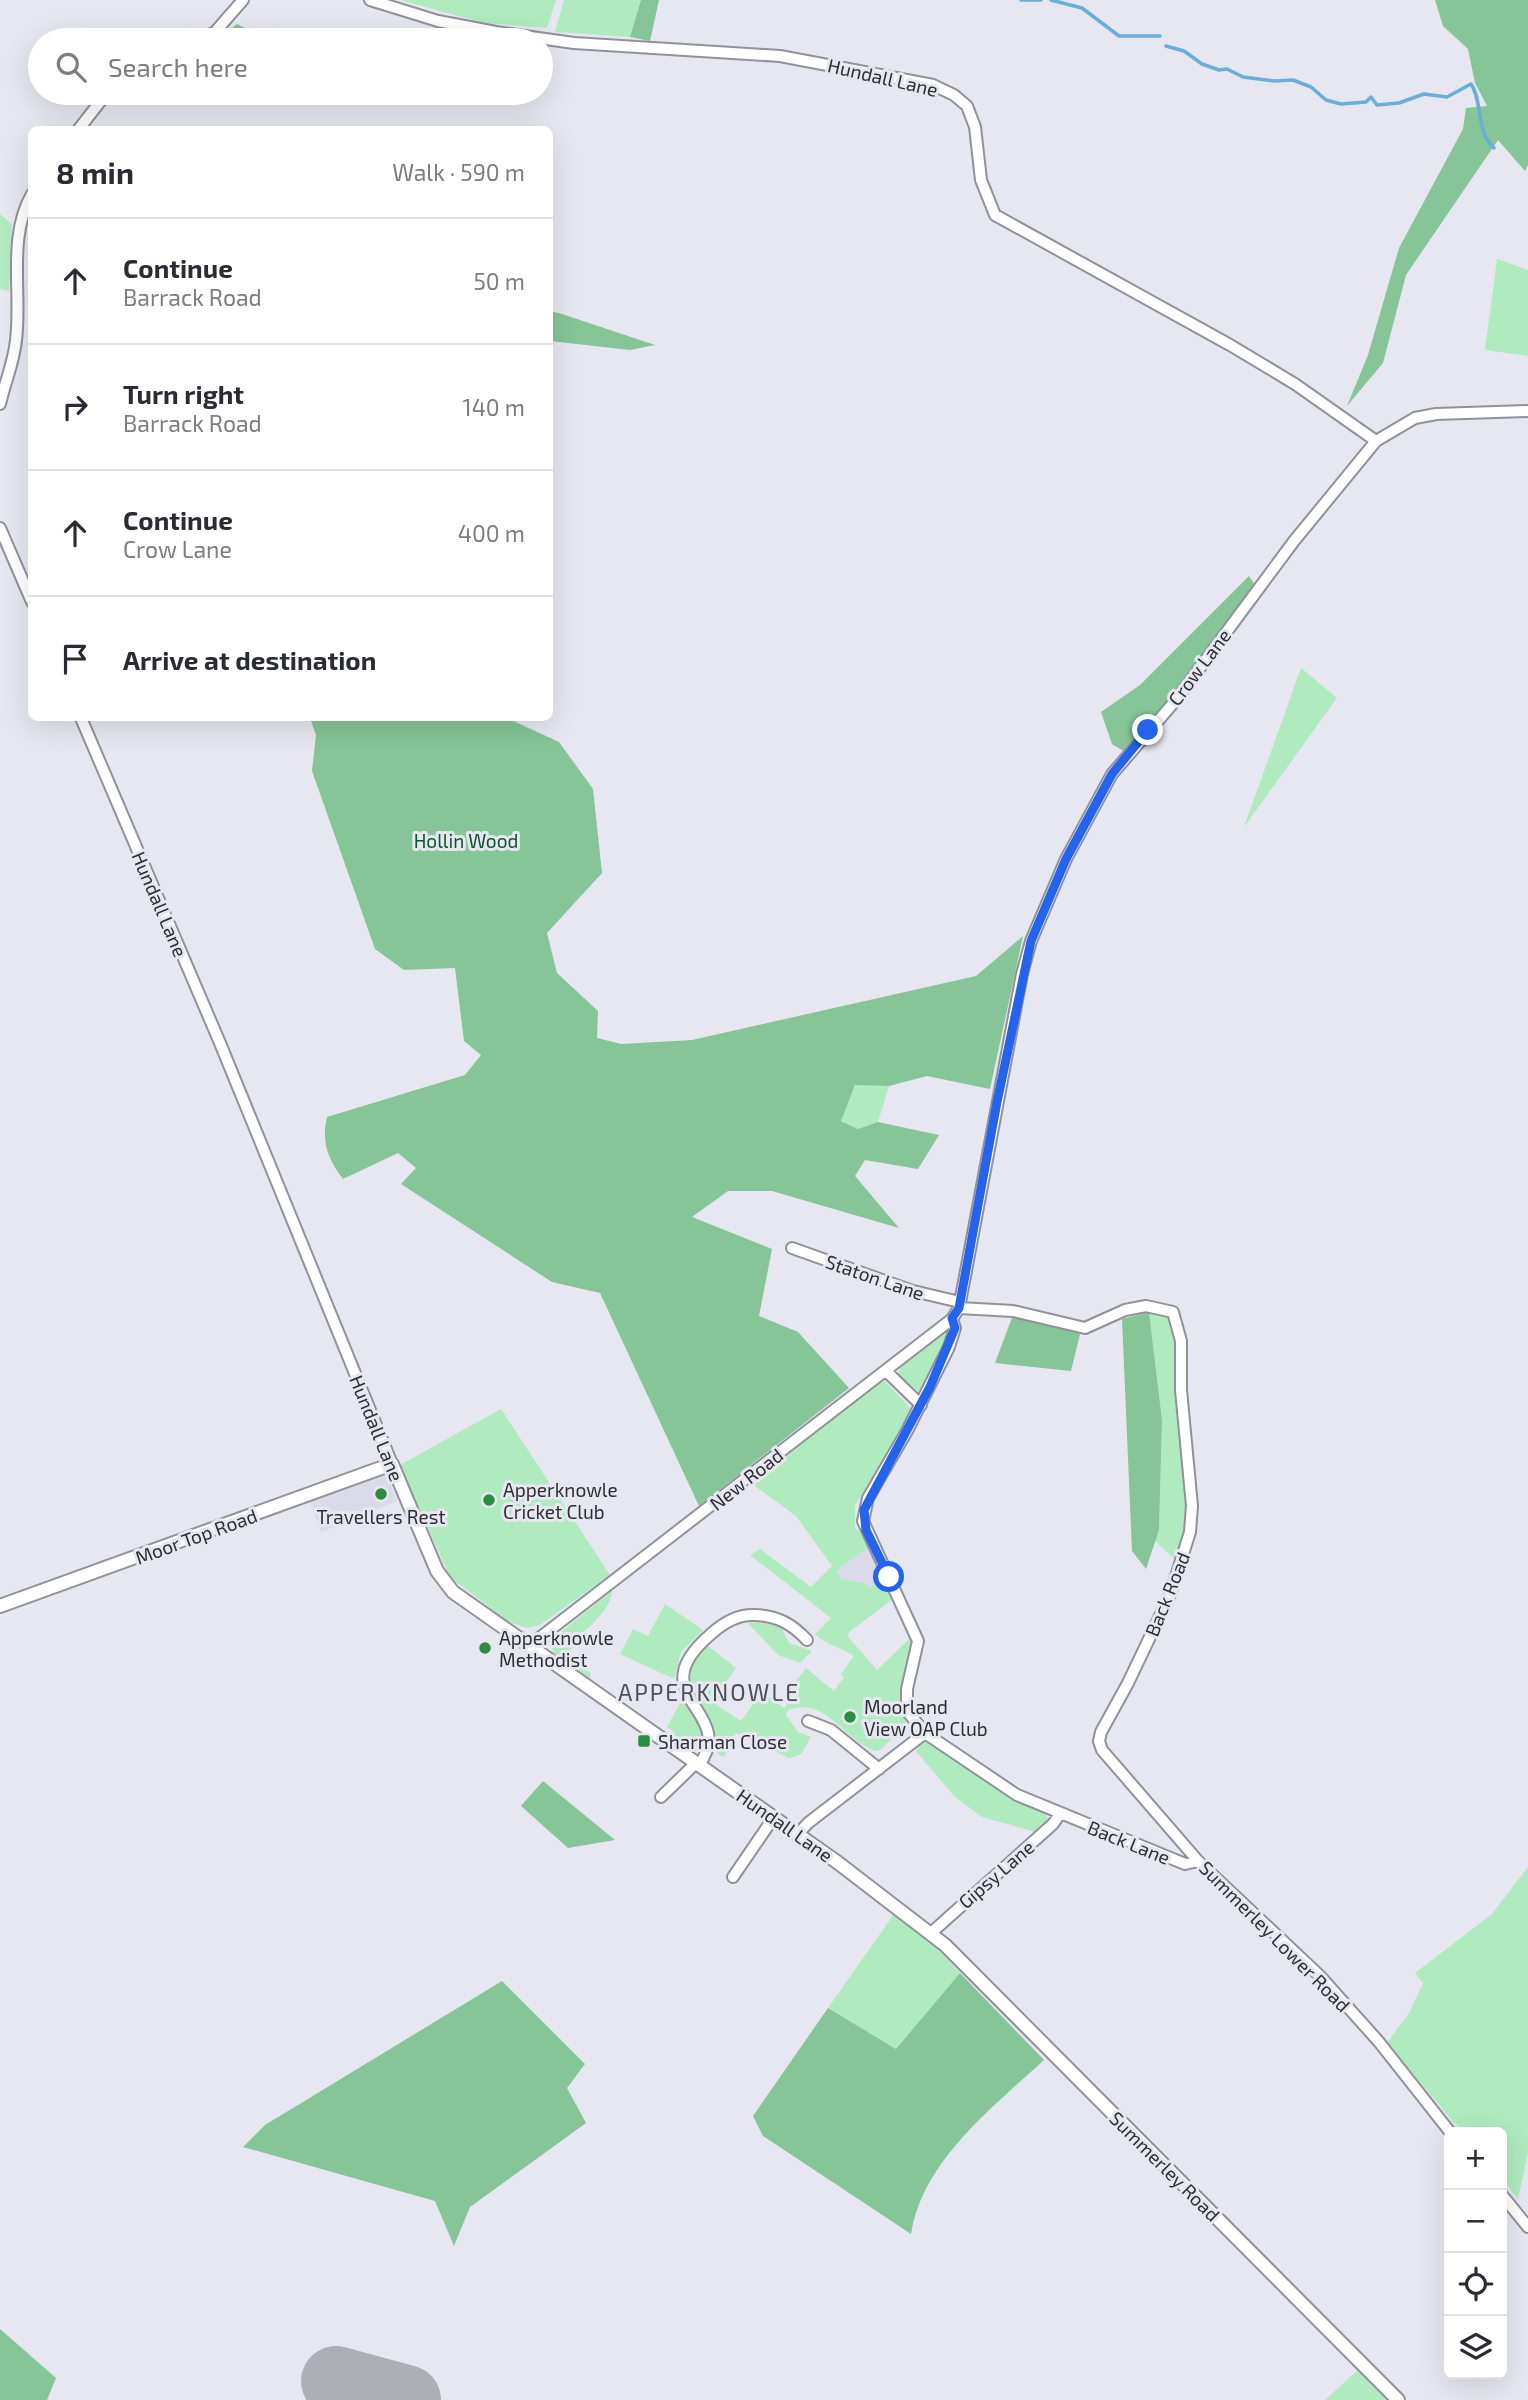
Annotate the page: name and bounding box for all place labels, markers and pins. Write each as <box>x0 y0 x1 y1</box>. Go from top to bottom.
place label: Apperknowle Cricket Club <box>503 1478 618 1523</box>
marker: Travellers Rest <box>373 1486 389 1502</box>
marker: Apperknowle Cricket Club <box>481 1492 497 1508</box>
place label: Travellers Rest <box>316 1505 446 1528</box>
place label: Apperknowle Methodist <box>499 1626 614 1671</box>
marker: Apperknowle Methodist <box>477 1640 493 1656</box>
place label: Moorland View OAP Club <box>864 1695 988 1740</box>
marker: Moorland View OAP Club <box>842 1709 858 1725</box>
place label: Sharman Close <box>658 1730 787 1753</box>
marker: Sharman Close <box>636 1733 652 1749</box>

